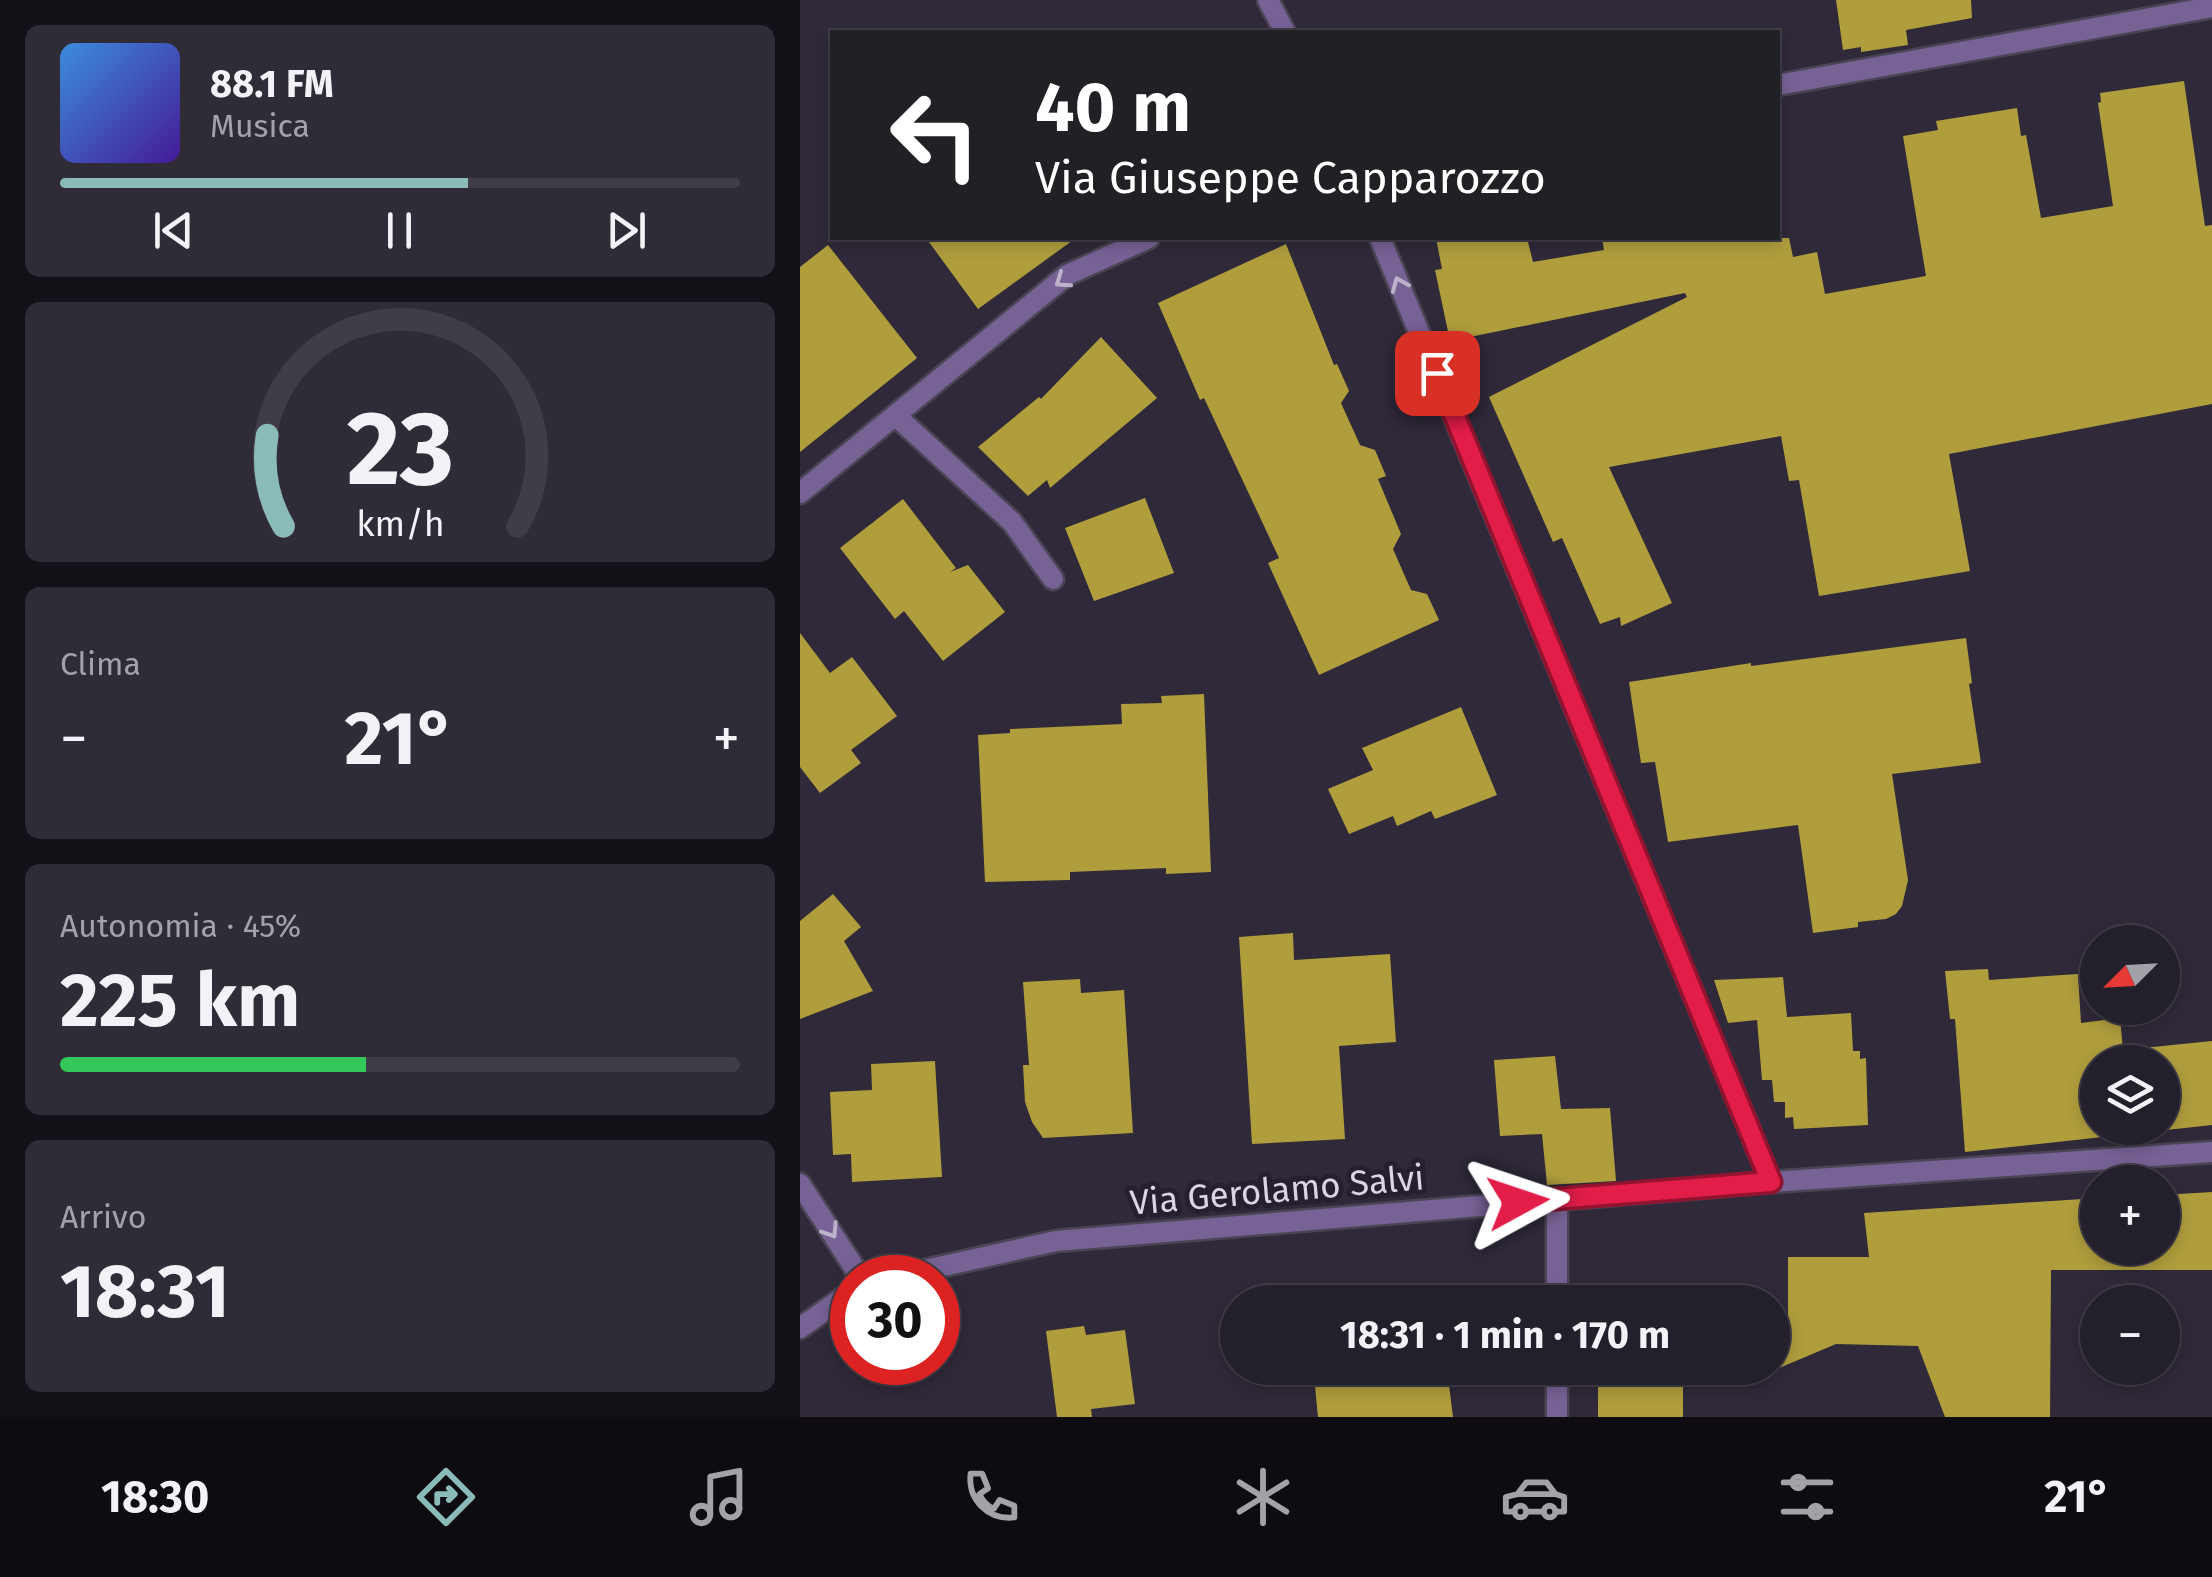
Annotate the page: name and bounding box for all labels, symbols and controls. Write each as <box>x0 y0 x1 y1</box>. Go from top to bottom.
text: 88.1 FM <box>210 61 334 107</box>
text: 40 m <box>1035 66 1191 150</box>
icon: left <box>870 70 1000 200</box>
text: Musica <box>210 107 310 145</box>
text: Via Giuseppe Capparozzo <box>1035 151 1546 205</box>
icon: previous <box>146 203 201 258</box>
icon: pause <box>372 203 427 258</box>
icon: next <box>599 203 654 258</box>
one-way arrow <box>1055 269 1073 287</box>
one-way arrow <box>1391 276 1411 294</box>
pin <box>1395 331 1480 416</box>
icon: arrive <box>1410 346 1465 401</box>
text: 23 <box>346 387 454 512</box>
text: km/h <box>356 503 444 545</box>
text: Clima <box>60 645 141 683</box>
text: 21° <box>345 694 456 784</box>
text: − <box>60 706 88 772</box>
text: + <box>713 706 740 772</box>
text: Autonomia · 45% <box>60 907 301 945</box>
north arrow <box>2080 925 2180 1025</box>
map controls <box>2080 925 2180 1385</box>
text: 225 km <box>60 956 300 1046</box>
button: layers <box>2080 1045 2180 1145</box>
position arrow <box>1466 1150 1570 1254</box>
street label: Via Gerolamo Salvi <box>1128 1156 1426 1224</box>
button: + <box>2080 1165 2180 1265</box>
text: Arrivo <box>60 1198 146 1236</box>
one-way arrow <box>818 1220 837 1238</box>
text: 18:31 <box>60 1247 230 1337</box>
speed limit sign: 30 <box>830 1255 960 1385</box>
button: − <box>2080 1285 2180 1385</box>
text: 18:31 · 1 min · 170 m <box>1340 1312 1670 1358</box>
icon: directions <box>411 1462 481 1532</box>
icon: music <box>684 1462 754 1532</box>
icon: phone <box>956 1462 1026 1532</box>
icon: climate <box>1228 1462 1298 1532</box>
icon: car <box>1500 1462 1570 1532</box>
icon: filters <box>1772 1462 1842 1532</box>
text: 18:30 <box>101 1470 209 1524</box>
text: 21° <box>2044 1470 2111 1524</box>

